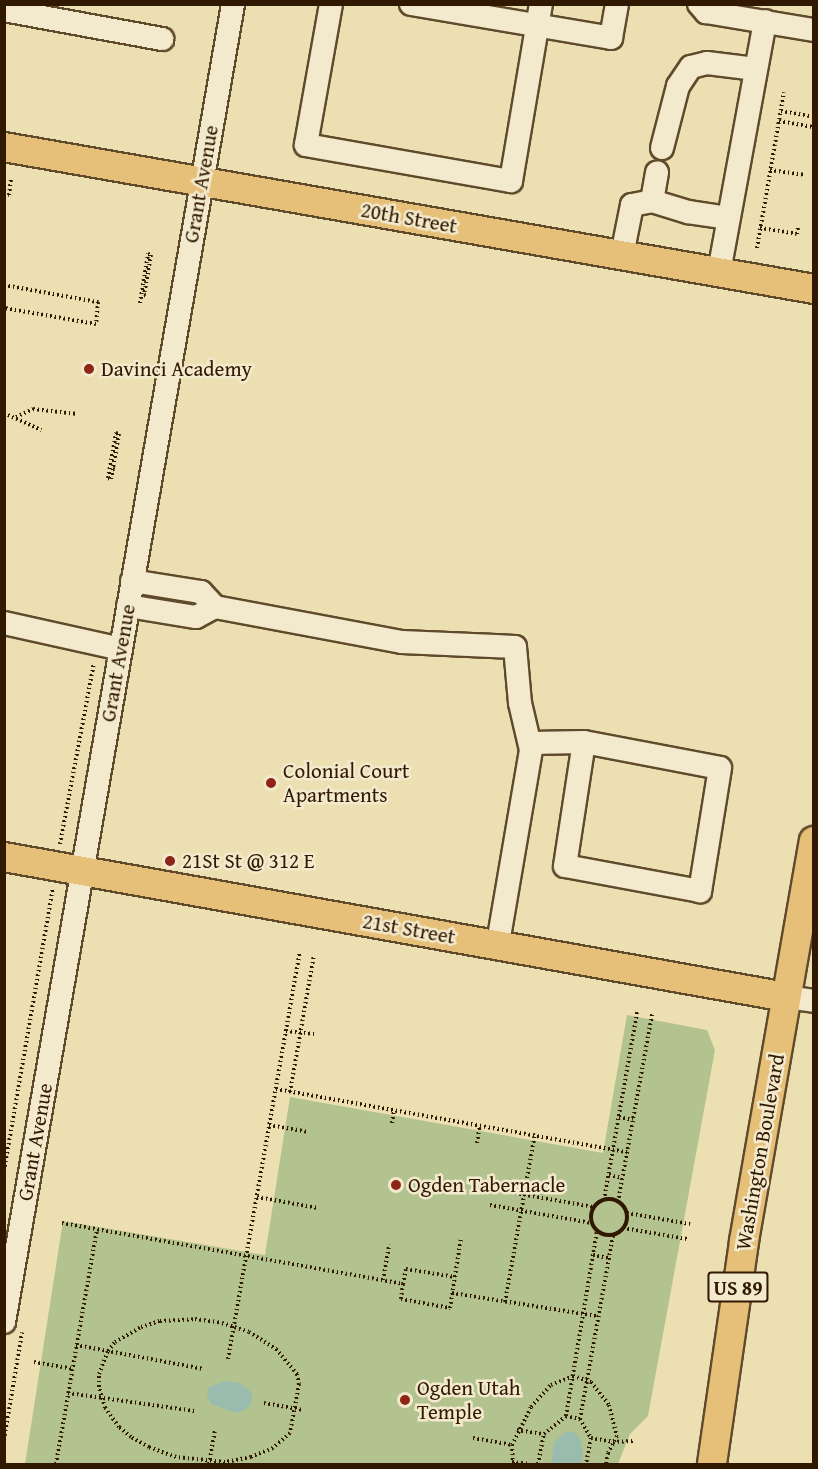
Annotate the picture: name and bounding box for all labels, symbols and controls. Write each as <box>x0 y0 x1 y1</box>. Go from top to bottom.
street label: Grant Avenue <box>178 123 224 245</box>
street label: 20th Street <box>359 197 459 239</box>
place label: Davinci Academy <box>101 356 252 382</box>
marker: Davinci Academy <box>82 362 96 376</box>
street label: Grant Avenue <box>95 602 141 724</box>
place label: Colonial Court Apartments <box>283 758 409 808</box>
marker: Colonial Court Apartments <box>264 776 278 790</box>
place label: 21St St @ 312 E <box>182 848 314 874</box>
marker: 21St St @ 312 E <box>163 854 177 868</box>
street label: 21st Street <box>361 908 457 950</box>
street label: Washington Boulevard <box>730 1052 790 1252</box>
street label: Grant Avenue <box>12 1081 58 1203</box>
place label: Ogden Tabernacle <box>408 1172 565 1198</box>
marker: Ogden Tabernacle <box>389 1178 403 1192</box>
road number: US 89 <box>706 1270 770 1304</box>
place label: Ogden Utah Temple <box>417 1375 521 1425</box>
marker: Ogden Utah Temple <box>398 1393 412 1407</box>

